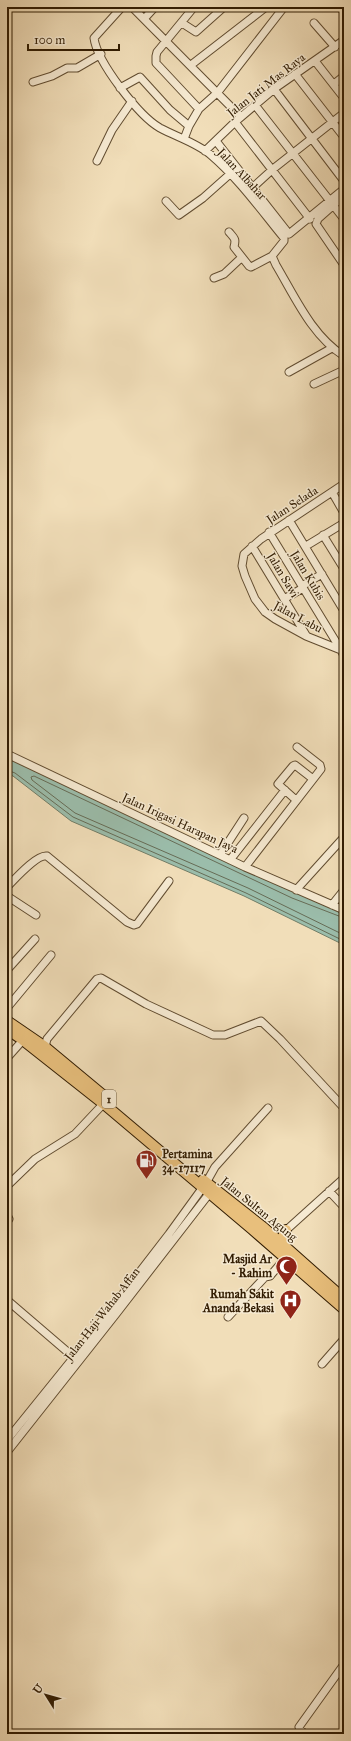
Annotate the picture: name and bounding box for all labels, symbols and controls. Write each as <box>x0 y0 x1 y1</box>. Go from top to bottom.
scale bar <box>28 26 119 52</box>
text: 100 m <box>34 33 65 47</box>
street label: Jalan Jati Mas Raya <box>223 50 309 122</box>
street label: Jalan Albahar <box>212 144 270 204</box>
street label: Jalan Selada <box>262 483 322 529</box>
street label: Jalan Kubis <box>286 546 328 603</box>
street label: Jalan Sawi <box>262 548 302 601</box>
street label: Jalan Labu <box>269 597 325 637</box>
street label: Jalan Irigasi Harapan Jaya <box>118 789 241 857</box>
road number: 1 <box>102 1090 116 1108</box>
place label: Pertamina 34-17117 <box>162 1147 213 1176</box>
fuel station icon: Pertamina 34-17117 <box>133 1148 159 1181</box>
street label: Jalan Sultan Agung <box>216 1173 300 1245</box>
place label: Masjid Ar - Rahim <box>223 1252 273 1280</box>
mosque icon: Masjid Ar - Rahim <box>274 1253 300 1286</box>
street label: Jalan Haji Wahab Affan <box>60 1264 144 1365</box>
place label: Rumah Sakit Ananda Bekasi <box>202 1287 275 1315</box>
hospital icon: Rumah Sakit Ananda Bekasi <box>277 1288 303 1321</box>
north arrow <box>26 1675 66 1715</box>
text: U <box>31 1682 46 1697</box>

